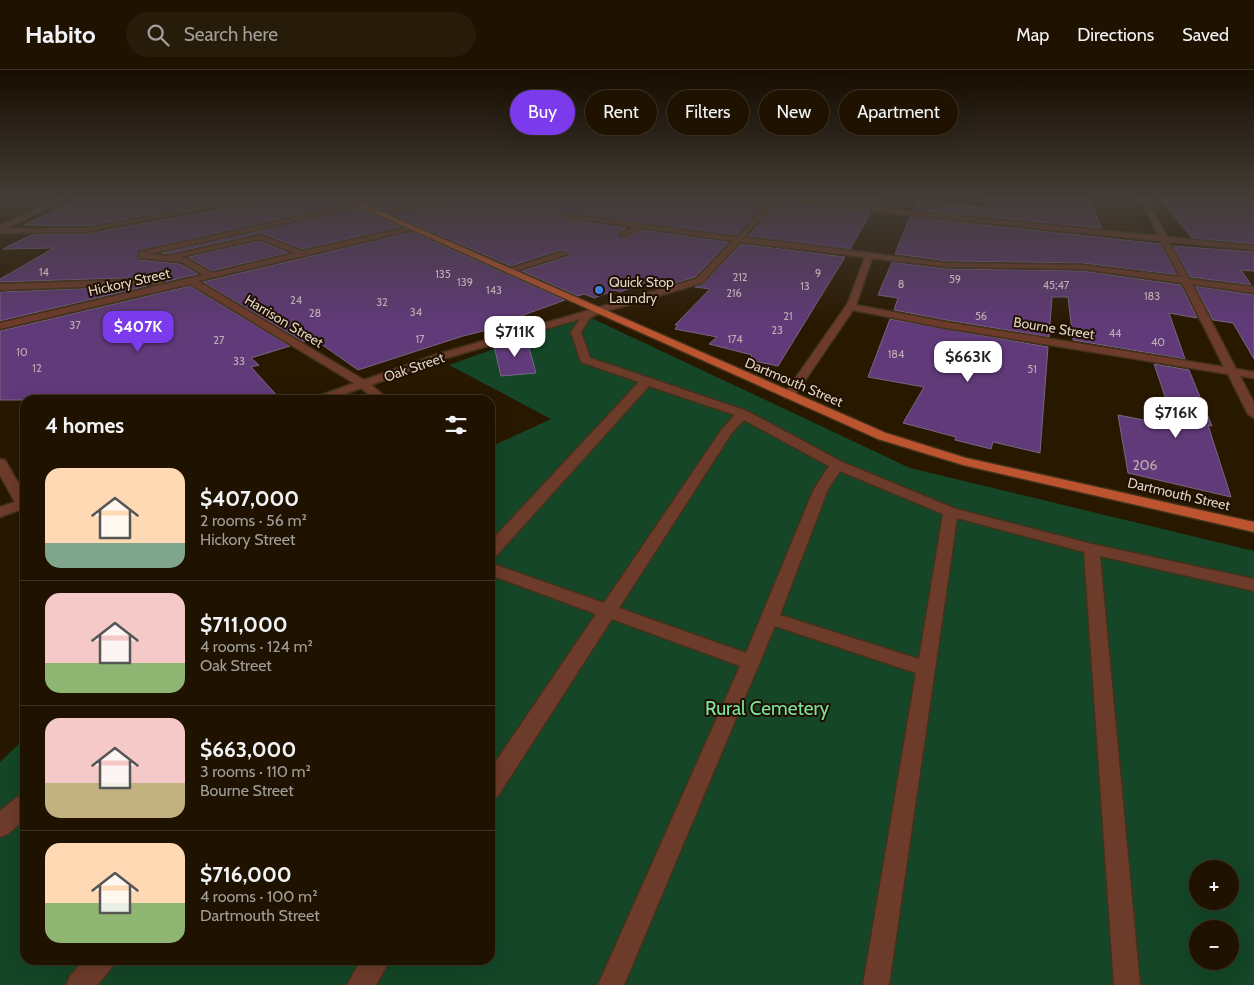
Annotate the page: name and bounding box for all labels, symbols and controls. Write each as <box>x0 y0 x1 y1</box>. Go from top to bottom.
search box <box>126 12 476 57</box>
text: Habito <box>25 20 96 49</box>
icon: search <box>144 21 172 49</box>
text: Search here <box>184 23 278 46</box>
text: Map <box>1016 24 1049 46</box>
text: Directions <box>1077 24 1154 46</box>
text: Saved <box>1182 24 1229 46</box>
chip: Buy <box>510 90 575 135</box>
chip: Rent <box>585 90 657 135</box>
chip: Filters <box>667 90 749 135</box>
chip: New <box>759 90 829 135</box>
chip: Apartment <box>839 90 958 135</box>
street label: Hickory Street <box>86 264 172 300</box>
house number: 14 <box>39 265 50 279</box>
house number: 9 <box>815 266 821 280</box>
house number: 135 <box>435 267 451 281</box>
house number: 212 <box>732 270 748 284</box>
house number: 59 <box>949 272 961 286</box>
place label: Quick Stop Laundry <box>609 273 674 307</box>
house number: 139 <box>457 275 473 289</box>
house number: 8 <box>898 277 904 291</box>
house number: 45;47 <box>1043 278 1070 292</box>
house number: 13 <box>800 279 810 293</box>
house number: 143 <box>486 283 502 297</box>
marker: Quick Stop Laundry <box>593 284 605 296</box>
house number: 216 <box>726 286 742 300</box>
house number: 183 <box>1144 289 1160 303</box>
street label: Harrison Street <box>241 290 327 352</box>
house number: 24 <box>290 293 303 307</box>
house number: 32 <box>376 295 388 309</box>
house number: 34 <box>410 305 423 319</box>
house number: 28 <box>309 306 321 320</box>
house number: 21 <box>783 309 793 323</box>
house number: 56 <box>975 309 987 323</box>
pin: $407K <box>103 310 173 353</box>
street label: Bourne Street <box>1012 313 1096 343</box>
pin: $711K <box>480 316 550 358</box>
text: $407K <box>114 317 162 336</box>
house number: 37 <box>69 318 81 332</box>
text: $711K <box>495 322 535 341</box>
house number: 23 <box>771 323 783 337</box>
house number: 44 <box>1109 326 1122 340</box>
house number: 17 <box>415 332 425 346</box>
house number: 174 <box>727 332 743 346</box>
house number: 27 <box>213 333 225 347</box>
house number: 40 <box>1151 335 1165 349</box>
pin: $663K <box>933 340 1003 383</box>
house number: 10 <box>16 345 28 359</box>
house number: 184 <box>888 347 905 361</box>
text: $663K <box>945 347 991 366</box>
street label: Oak Street <box>381 348 447 386</box>
street label: Dartmouth Street <box>742 353 846 411</box>
house number: 33 <box>233 354 245 368</box>
house number: 12 <box>32 361 42 375</box>
house number: 51 <box>1027 362 1037 376</box>
pin: $716K <box>1141 396 1211 439</box>
text: $716K <box>1155 403 1197 422</box>
icon: filters <box>442 411 470 439</box>
text: 4 homes <box>45 413 124 438</box>
house number: 206 <box>1132 456 1158 474</box>
street label: Dartmouth Street <box>1126 473 1232 515</box>
text: $407,000 <box>200 486 299 511</box>
icon: home <box>85 488 145 548</box>
text: 2 rooms · 56 m² <box>200 511 307 530</box>
text: Hickory Street <box>200 530 295 549</box>
text: $711,000 <box>200 612 288 637</box>
icon: home <box>85 613 145 673</box>
text: 4 rooms · 124 m² <box>200 637 313 656</box>
text: Oak Street <box>200 656 272 675</box>
park label: Rural Cemetery <box>705 697 829 720</box>
text: $663,000 <box>200 737 296 762</box>
icon: home <box>85 738 145 798</box>
text: 3 rooms · 110 m² <box>200 762 311 781</box>
text: Bourne Street <box>200 781 294 800</box>
map controls <box>1189 860 1239 970</box>
button: + <box>1189 860 1239 910</box>
text: $716,000 <box>200 862 292 887</box>
icon: home <box>85 863 145 923</box>
text: 4 rooms · 100 m² <box>200 887 317 906</box>
text: Dartmouth Street <box>200 906 320 925</box>
button: − <box>1189 920 1239 970</box>

